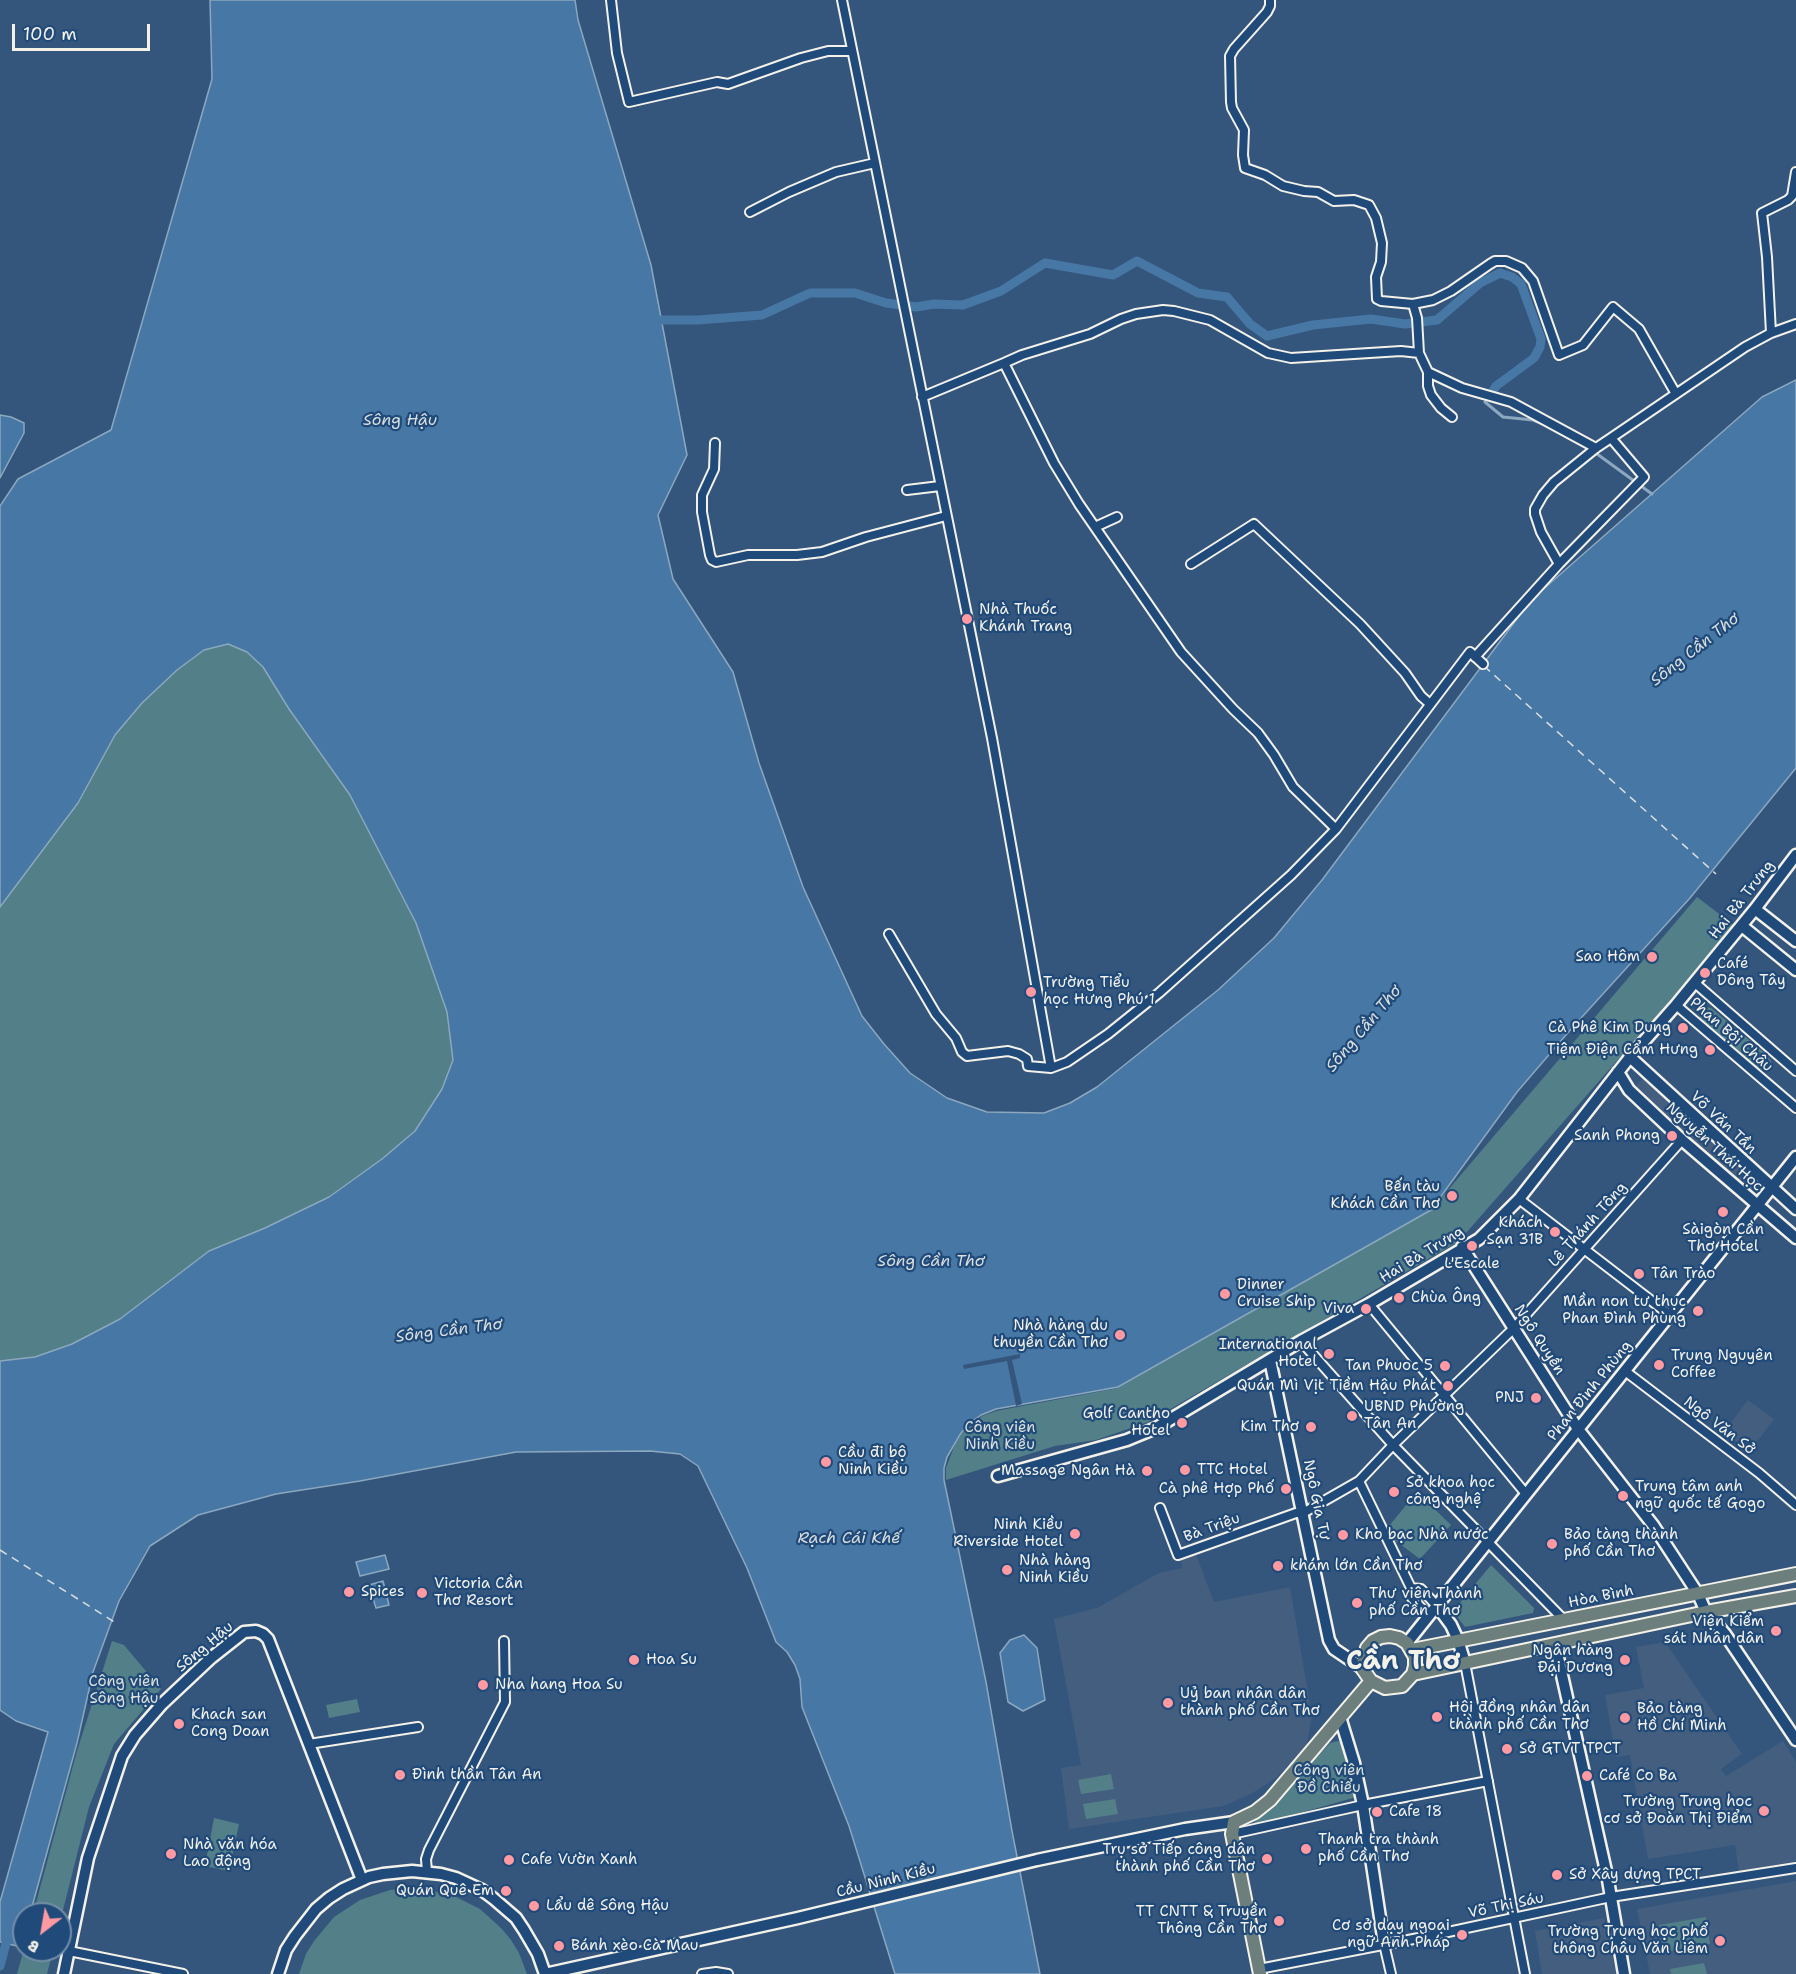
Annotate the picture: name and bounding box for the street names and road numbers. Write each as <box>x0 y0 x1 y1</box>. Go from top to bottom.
street label: Hai Bà Trưng <box>1706 857 1778 943</box>
street label: Phan Bội Châu <box>1686 994 1776 1076</box>
street label: Võ Văn Tần <box>1686 1088 1760 1158</box>
street label: Nguyễn Thái Học <box>1662 1099 1766 1195</box>
street label: Lê Thánh Tông <box>1545 1179 1631 1271</box>
street label: Hai Bà Trưng <box>1377 1223 1467 1287</box>
street label: Ngô Quyền <box>1510 1302 1568 1378</box>
street label: Phan Đình Phùng <box>1544 1337 1636 1445</box>
street label: Ngô Văn Sở <box>1680 1393 1758 1459</box>
street label: Ngô Gia Tự <box>1299 1458 1333 1542</box>
street label: Bà Triệu <box>1181 1509 1243 1547</box>
street label: Hòa Bình <box>1567 1582 1635 1612</box>
street label: Sông Hậu <box>173 1618 237 1676</box>
street label: Cầu Ninh Kiều <box>835 1860 937 1902</box>
street label: Võ Thị Sáu <box>1466 1889 1546 1923</box>

